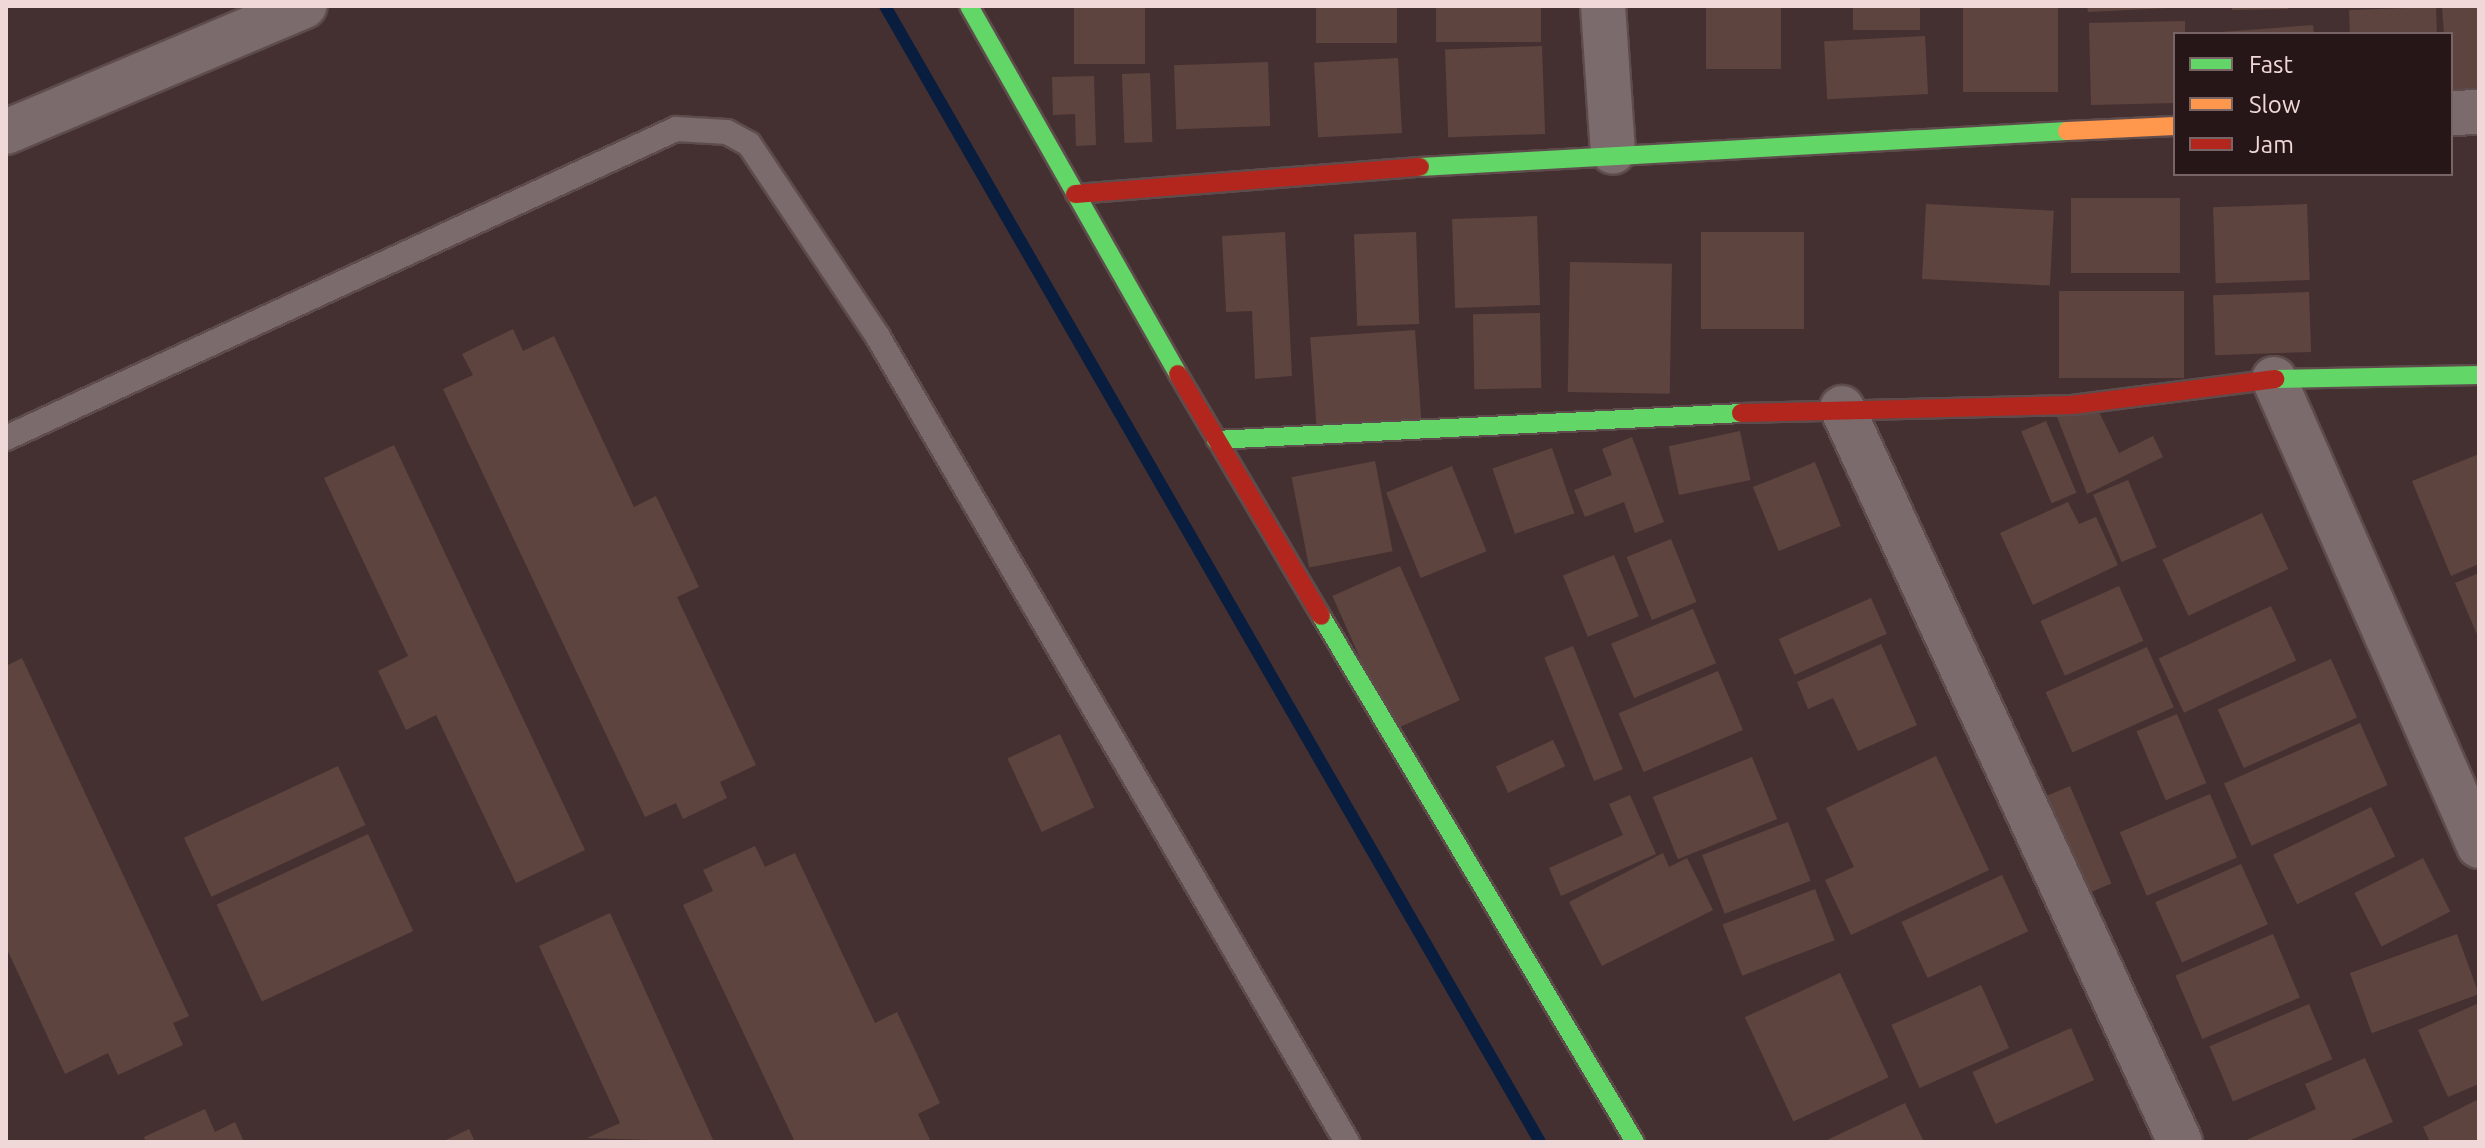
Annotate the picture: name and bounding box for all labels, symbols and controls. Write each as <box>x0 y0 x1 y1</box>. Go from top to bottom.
legend <box>2173 32 2453 176</box>
text: Fast <box>2249 51 2293 78</box>
text: Slow <box>2249 91 2301 118</box>
text: Jam <box>2249 131 2294 158</box>

